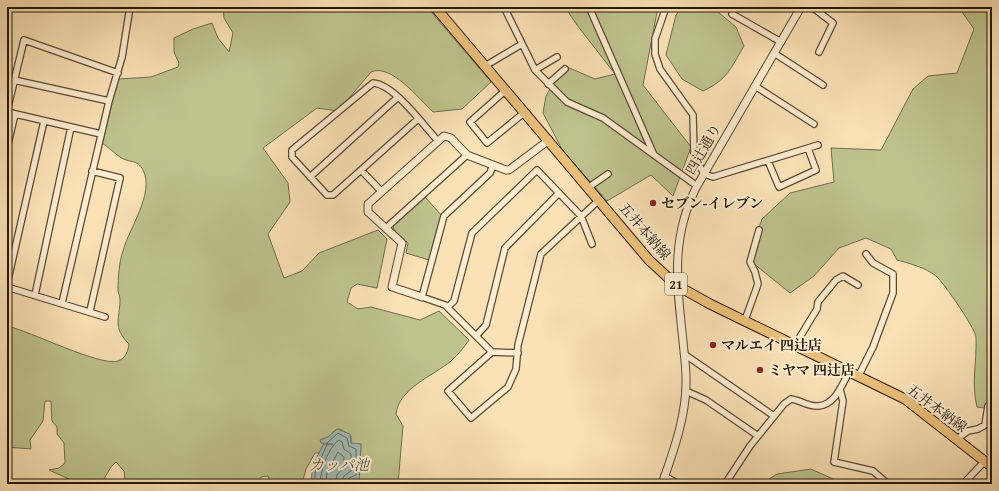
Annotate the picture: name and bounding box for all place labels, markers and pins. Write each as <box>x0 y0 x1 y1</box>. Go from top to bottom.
place label: セブン-イレブン <box>661 193 763 213</box>
marker: セブン-イレブン <box>648 198 658 208</box>
place label: マルエイ 四辻店 <box>721 335 822 355</box>
marker: マルエイ 四辻店 <box>708 340 718 350</box>
place label: ミヤマ 四辻店 <box>768 360 855 380</box>
marker: ミヤマ 四辻店 <box>755 365 765 375</box>

